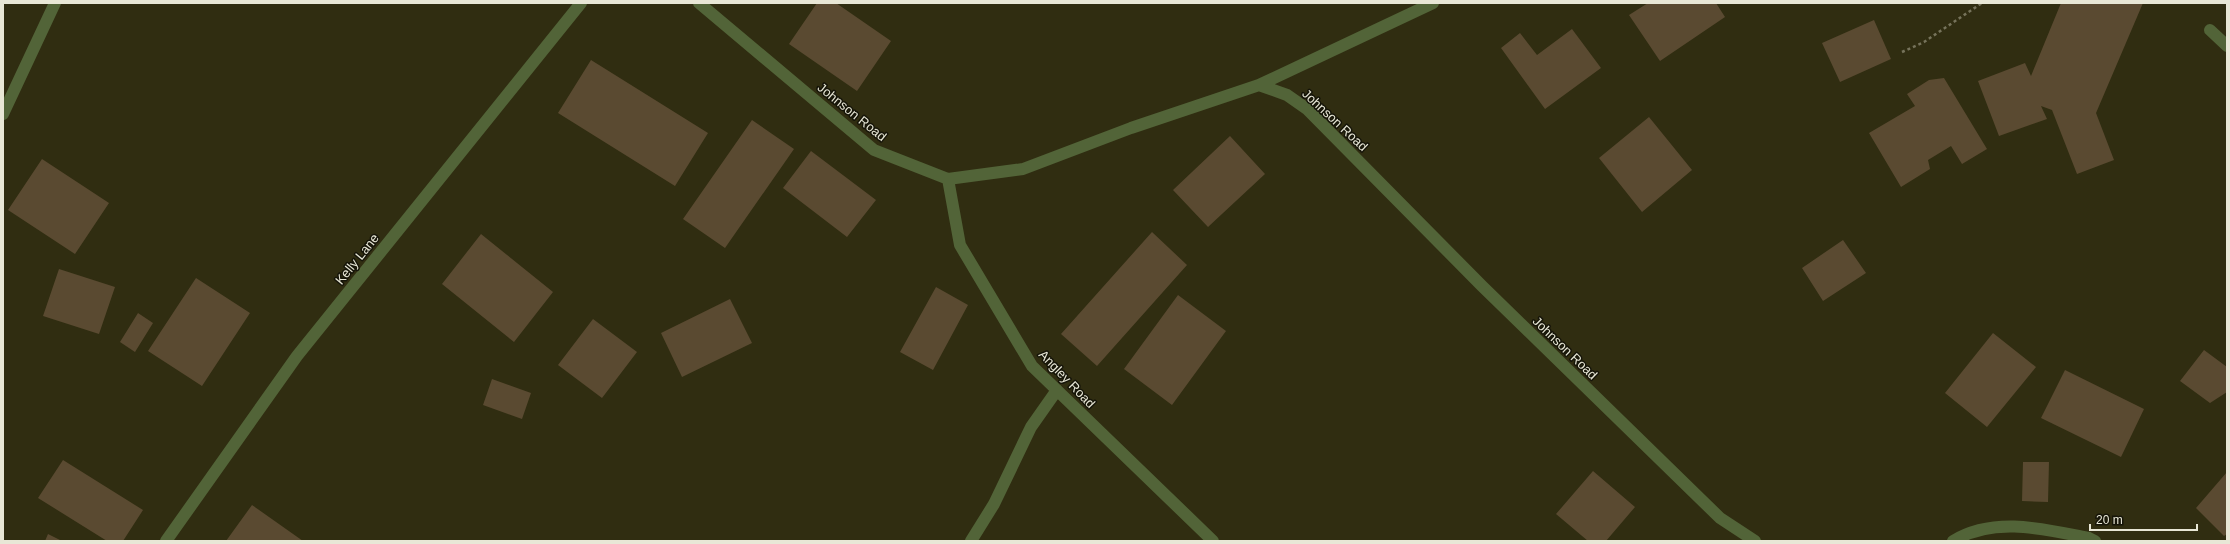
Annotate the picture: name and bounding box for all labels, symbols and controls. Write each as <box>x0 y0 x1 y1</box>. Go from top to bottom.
street label: Johnson Road <box>815 80 889 144</box>
street label: Johnson Road <box>1299 86 1371 154</box>
street label: Kelly Lane <box>332 231 382 287</box>
street label: Johnson Road <box>1530 313 1600 383</box>
street label: Angley Road <box>1036 347 1098 411</box>
scale bar <box>2090 506 2197 532</box>
text: 20 m <box>2096 513 2123 527</box>

